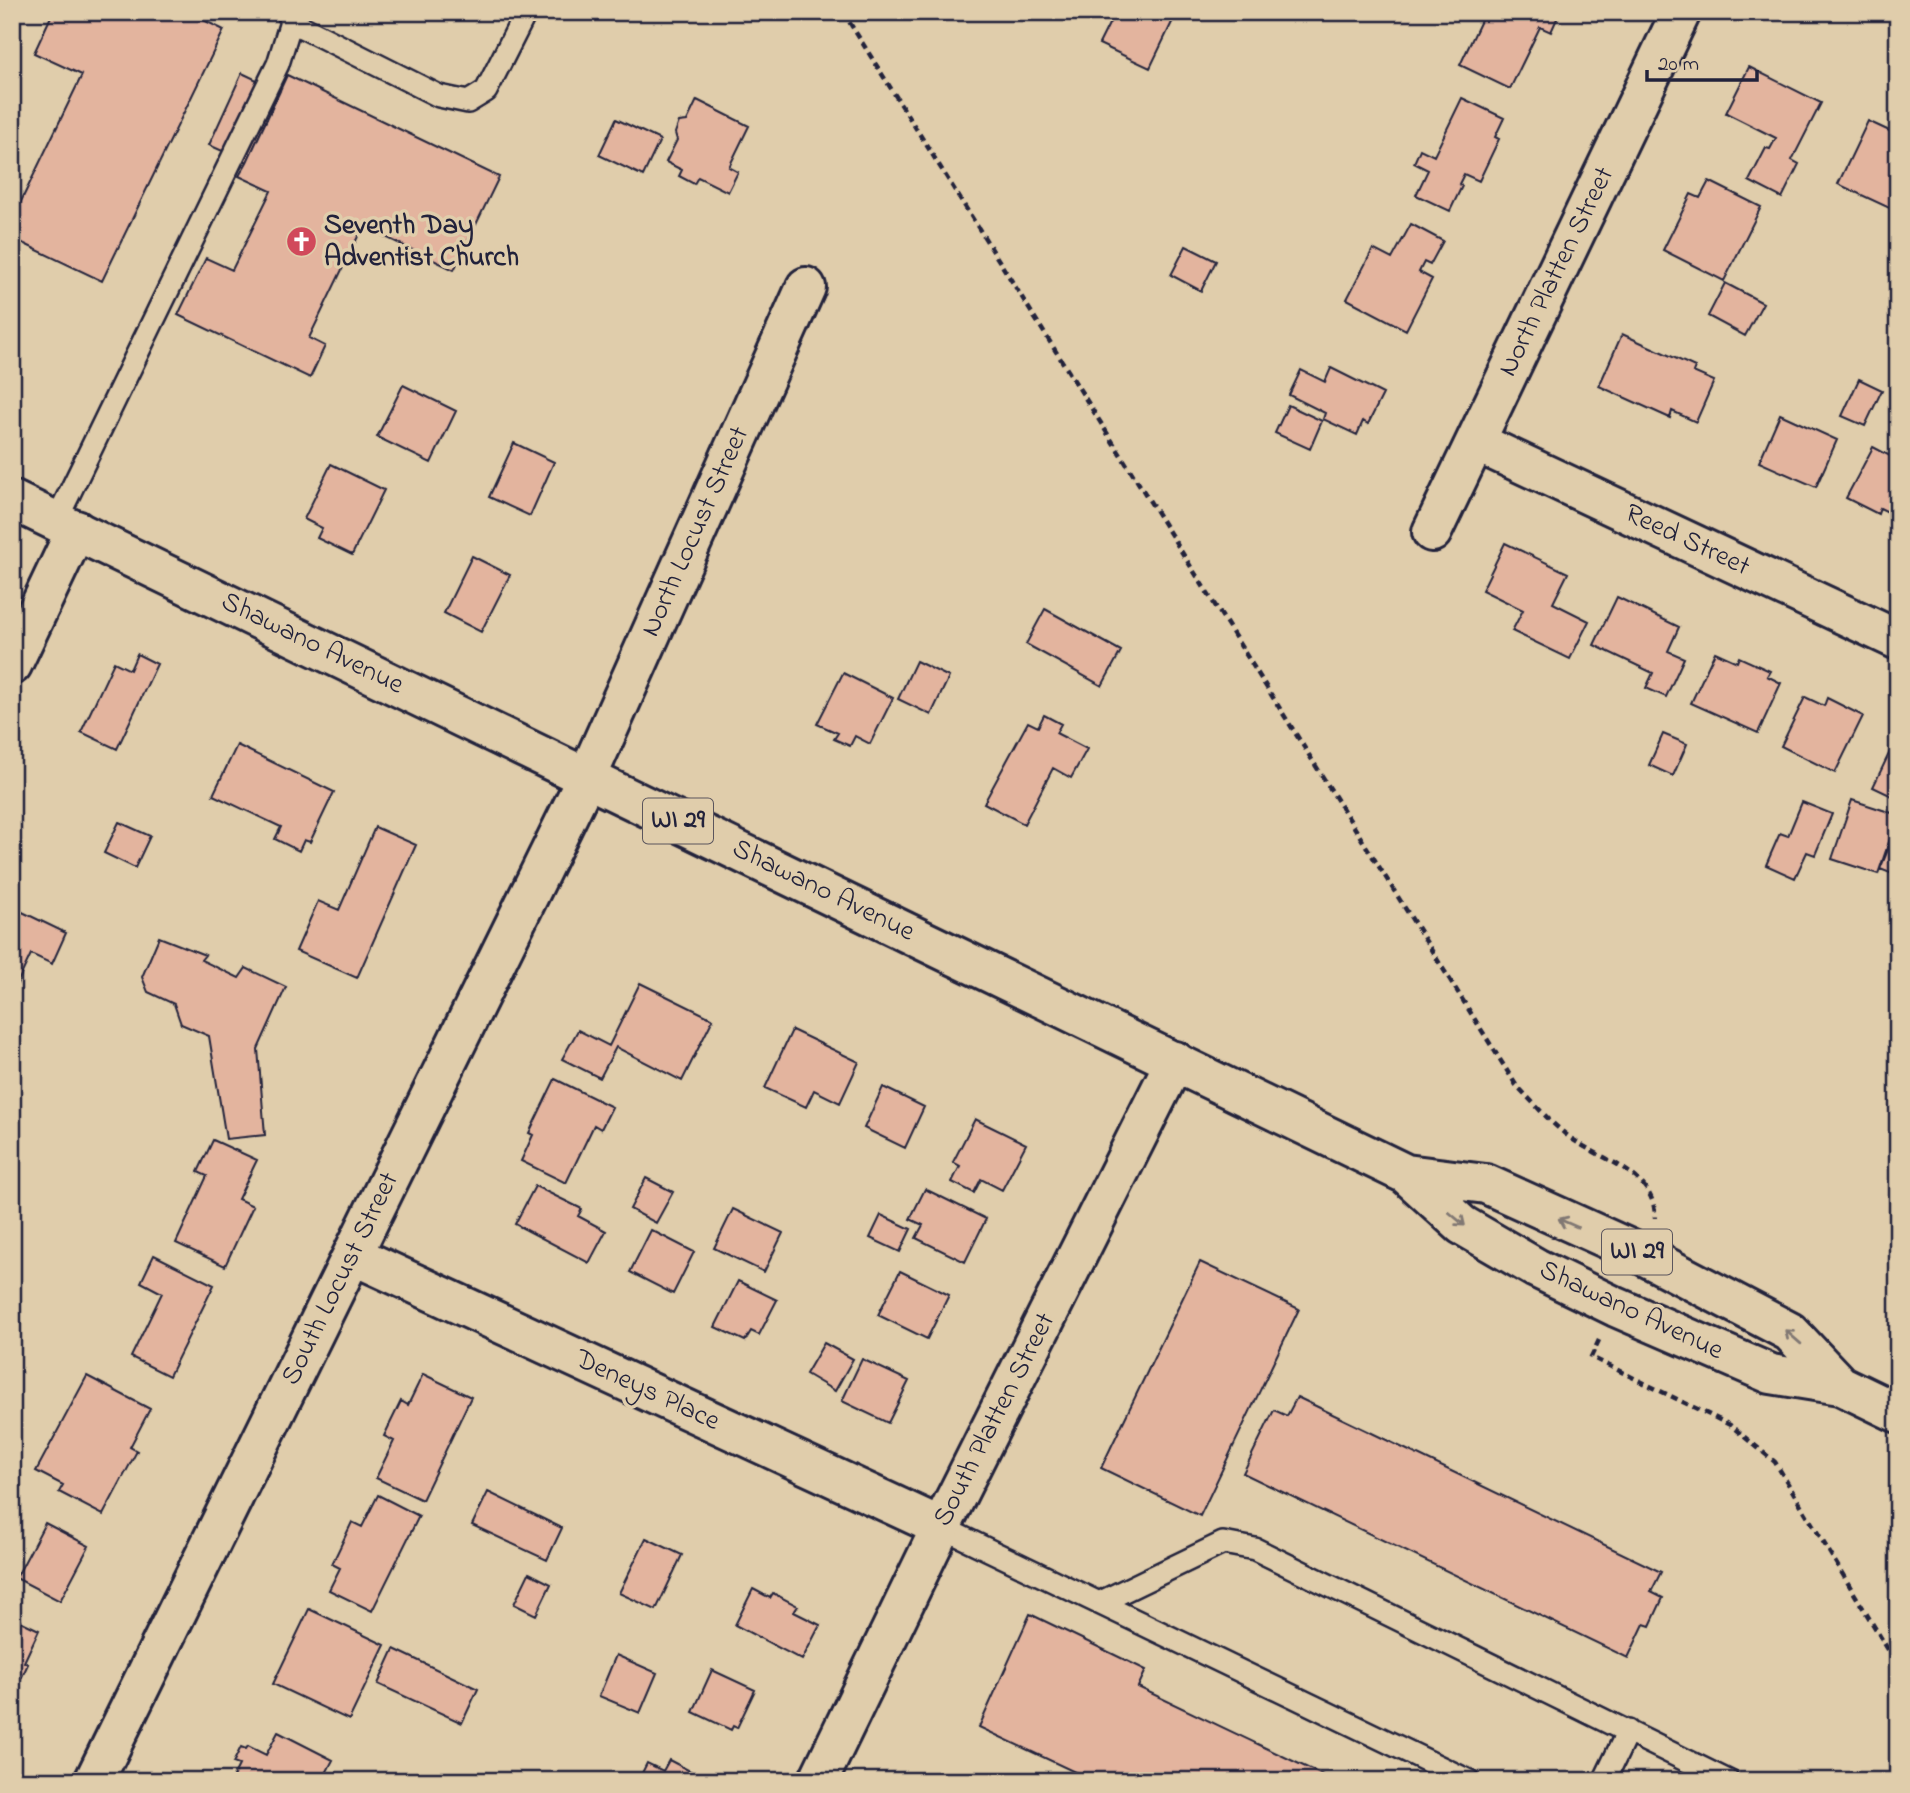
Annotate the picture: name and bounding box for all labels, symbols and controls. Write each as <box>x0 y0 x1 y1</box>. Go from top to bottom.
scale bar <box>1647 38 1758 82</box>
text: 20 m <box>1658 50 1699 80</box>
street label: North Platten Street <box>1488 160 1626 384</box>
place label: Seventh Day Adventist Church <box>324 206 519 279</box>
church icon: Seventh Day Adventist Church <box>284 225 318 259</box>
street label: North Locust Street <box>631 420 761 644</box>
street label: Reed Street <box>1618 494 1756 588</box>
street label: Shawano Avenue <box>214 582 411 706</box>
road number: WI 29 <box>643 799 713 844</box>
street label: Shawano Avenue <box>725 829 922 953</box>
street label: South Locust Street <box>272 1165 410 1393</box>
one-way arrow <box>1448 1211 1466 1227</box>
one-way arrow <box>1558 1216 1580 1229</box>
road number: WI 29 <box>1602 1230 1672 1274</box>
street label: Shawano Avenue <box>1532 1250 1730 1372</box>
street label: South Platten Street <box>923 1306 1067 1534</box>
one-way arrow <box>1784 1329 1802 1344</box>
street label: Deneys Place <box>567 1339 727 1443</box>

